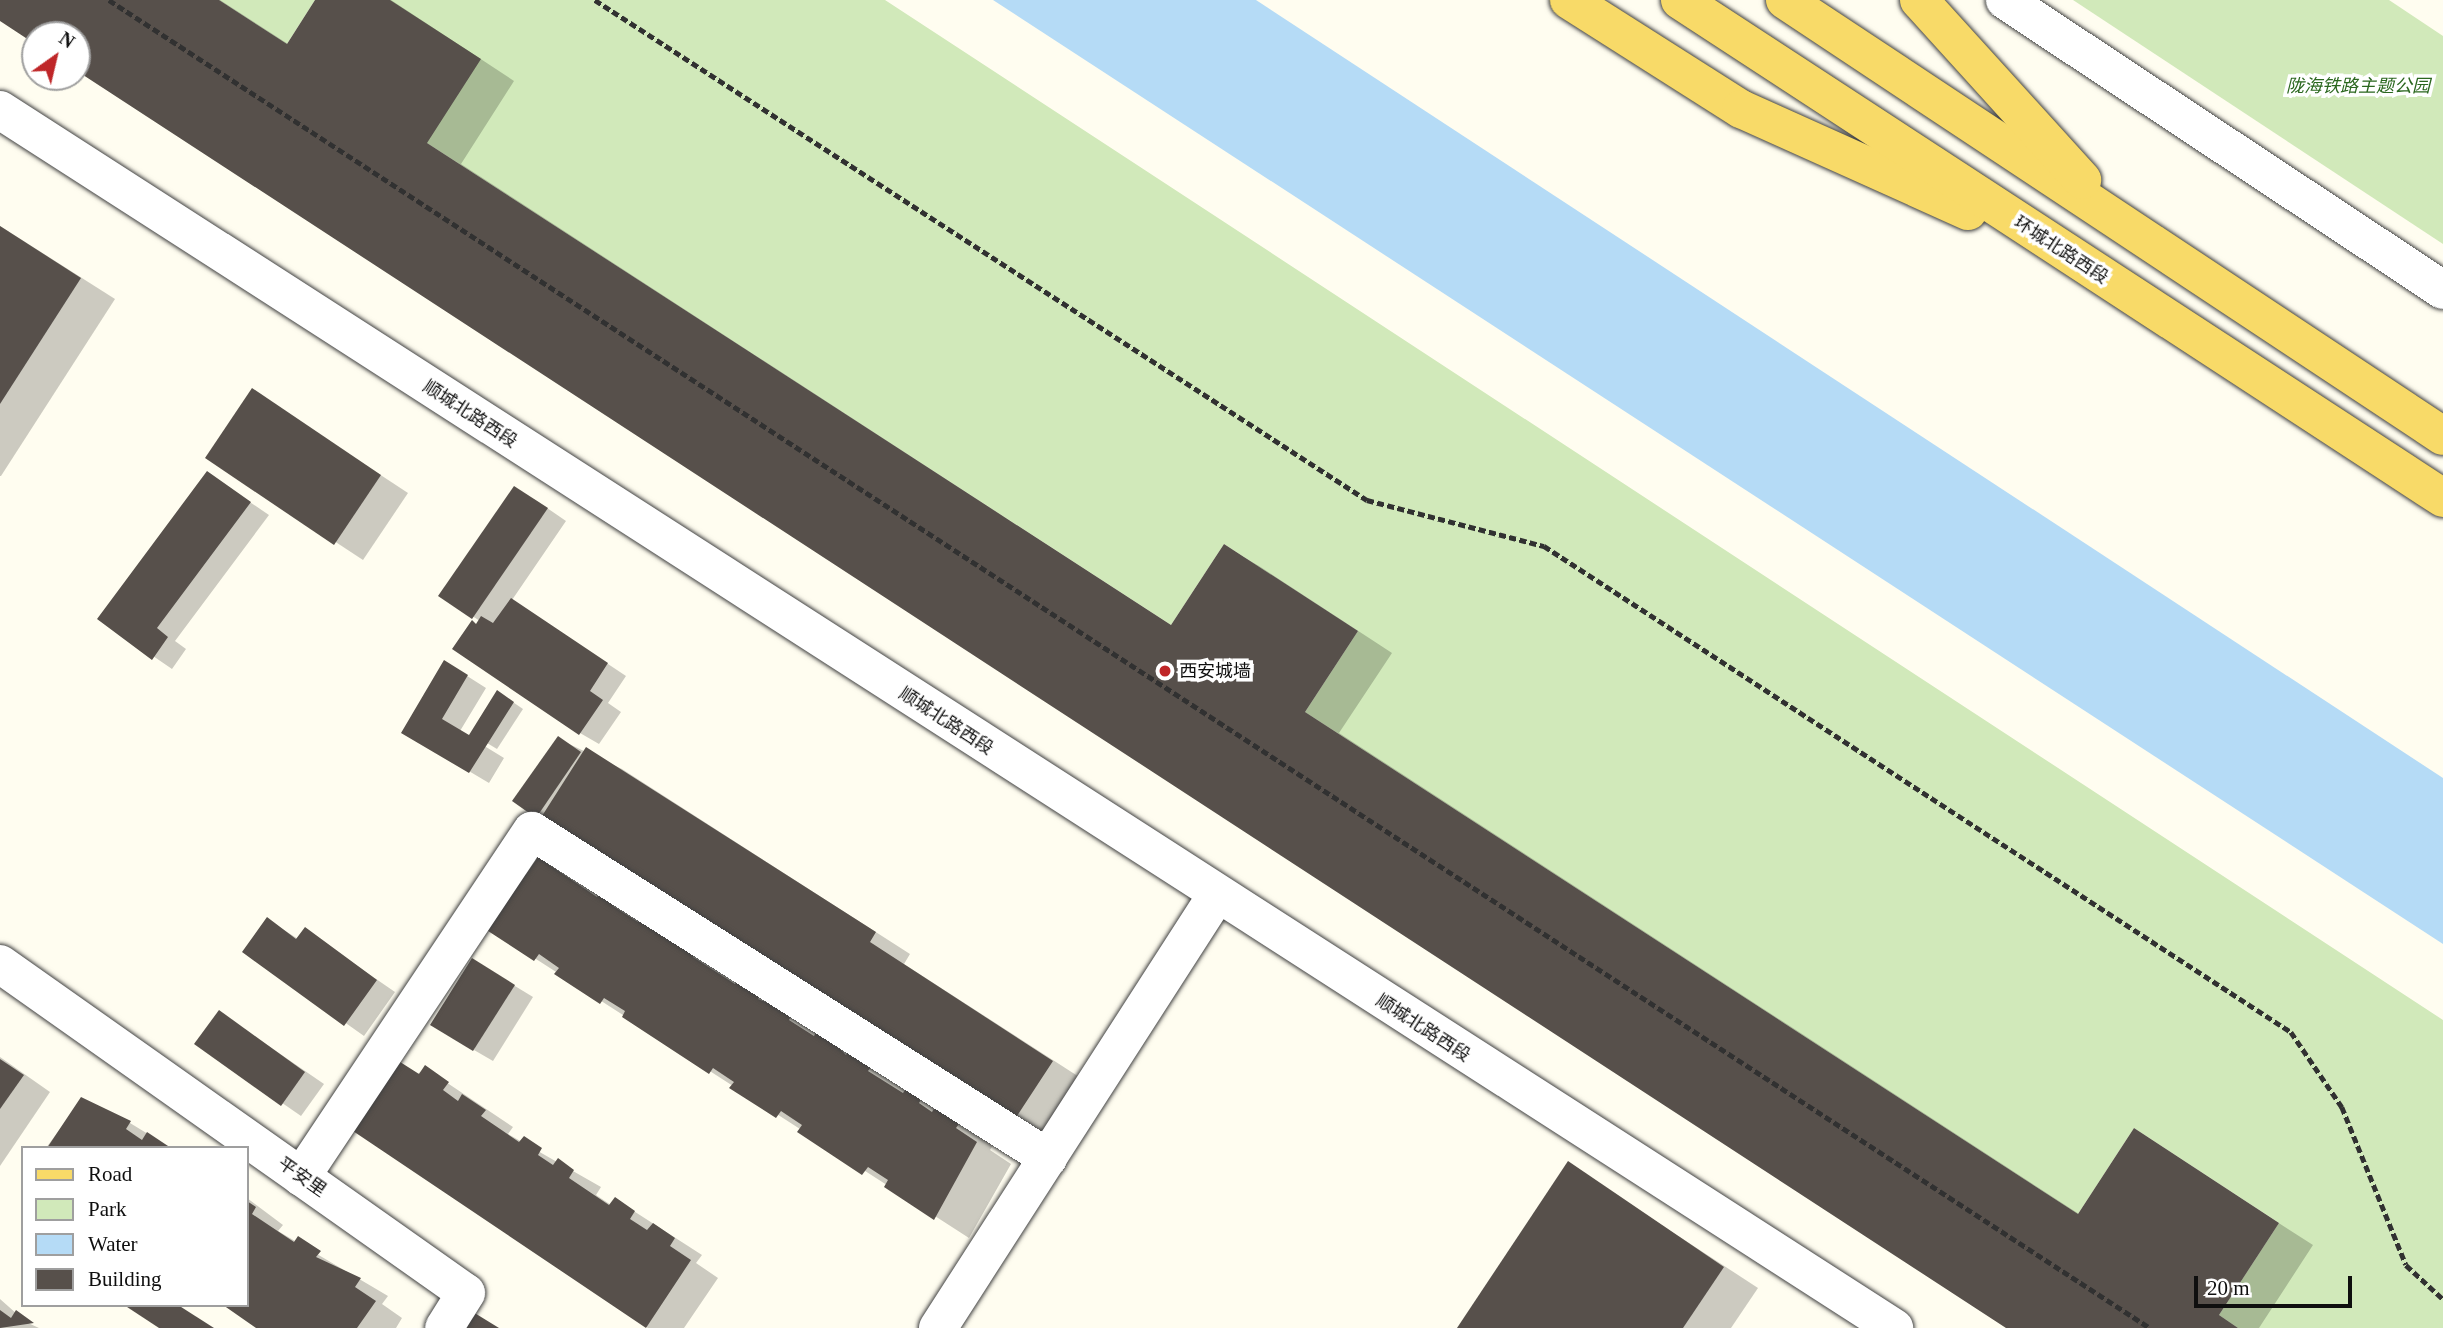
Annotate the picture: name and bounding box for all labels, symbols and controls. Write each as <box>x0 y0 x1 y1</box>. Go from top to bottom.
north arrow <box>21 21 91 91</box>
text: N <box>55 27 78 52</box>
park label: 陇海铁路主题公园 <box>2286 75 2430 97</box>
street label: 环城北路西段 <box>2010 212 2112 288</box>
street label: 顺城北路西段 <box>419 376 521 452</box>
place label: 西安城墙 <box>1179 660 1251 682</box>
marker: 西安城墙 <box>1157 663 1173 679</box>
street label: 顺城北路西段 <box>895 683 997 759</box>
street label: 顺城北路西段 <box>1372 990 1474 1066</box>
legend <box>21 1146 248 1307</box>
street label: 平安里 <box>274 1153 330 1201</box>
text: Road <box>88 1162 132 1186</box>
text: Park <box>88 1197 127 1221</box>
text: Water <box>88 1232 138 1256</box>
scale bar <box>2198 1262 2356 1306</box>
text: Building <box>88 1267 162 1291</box>
text: 20 m <box>2207 1276 2250 1300</box>

